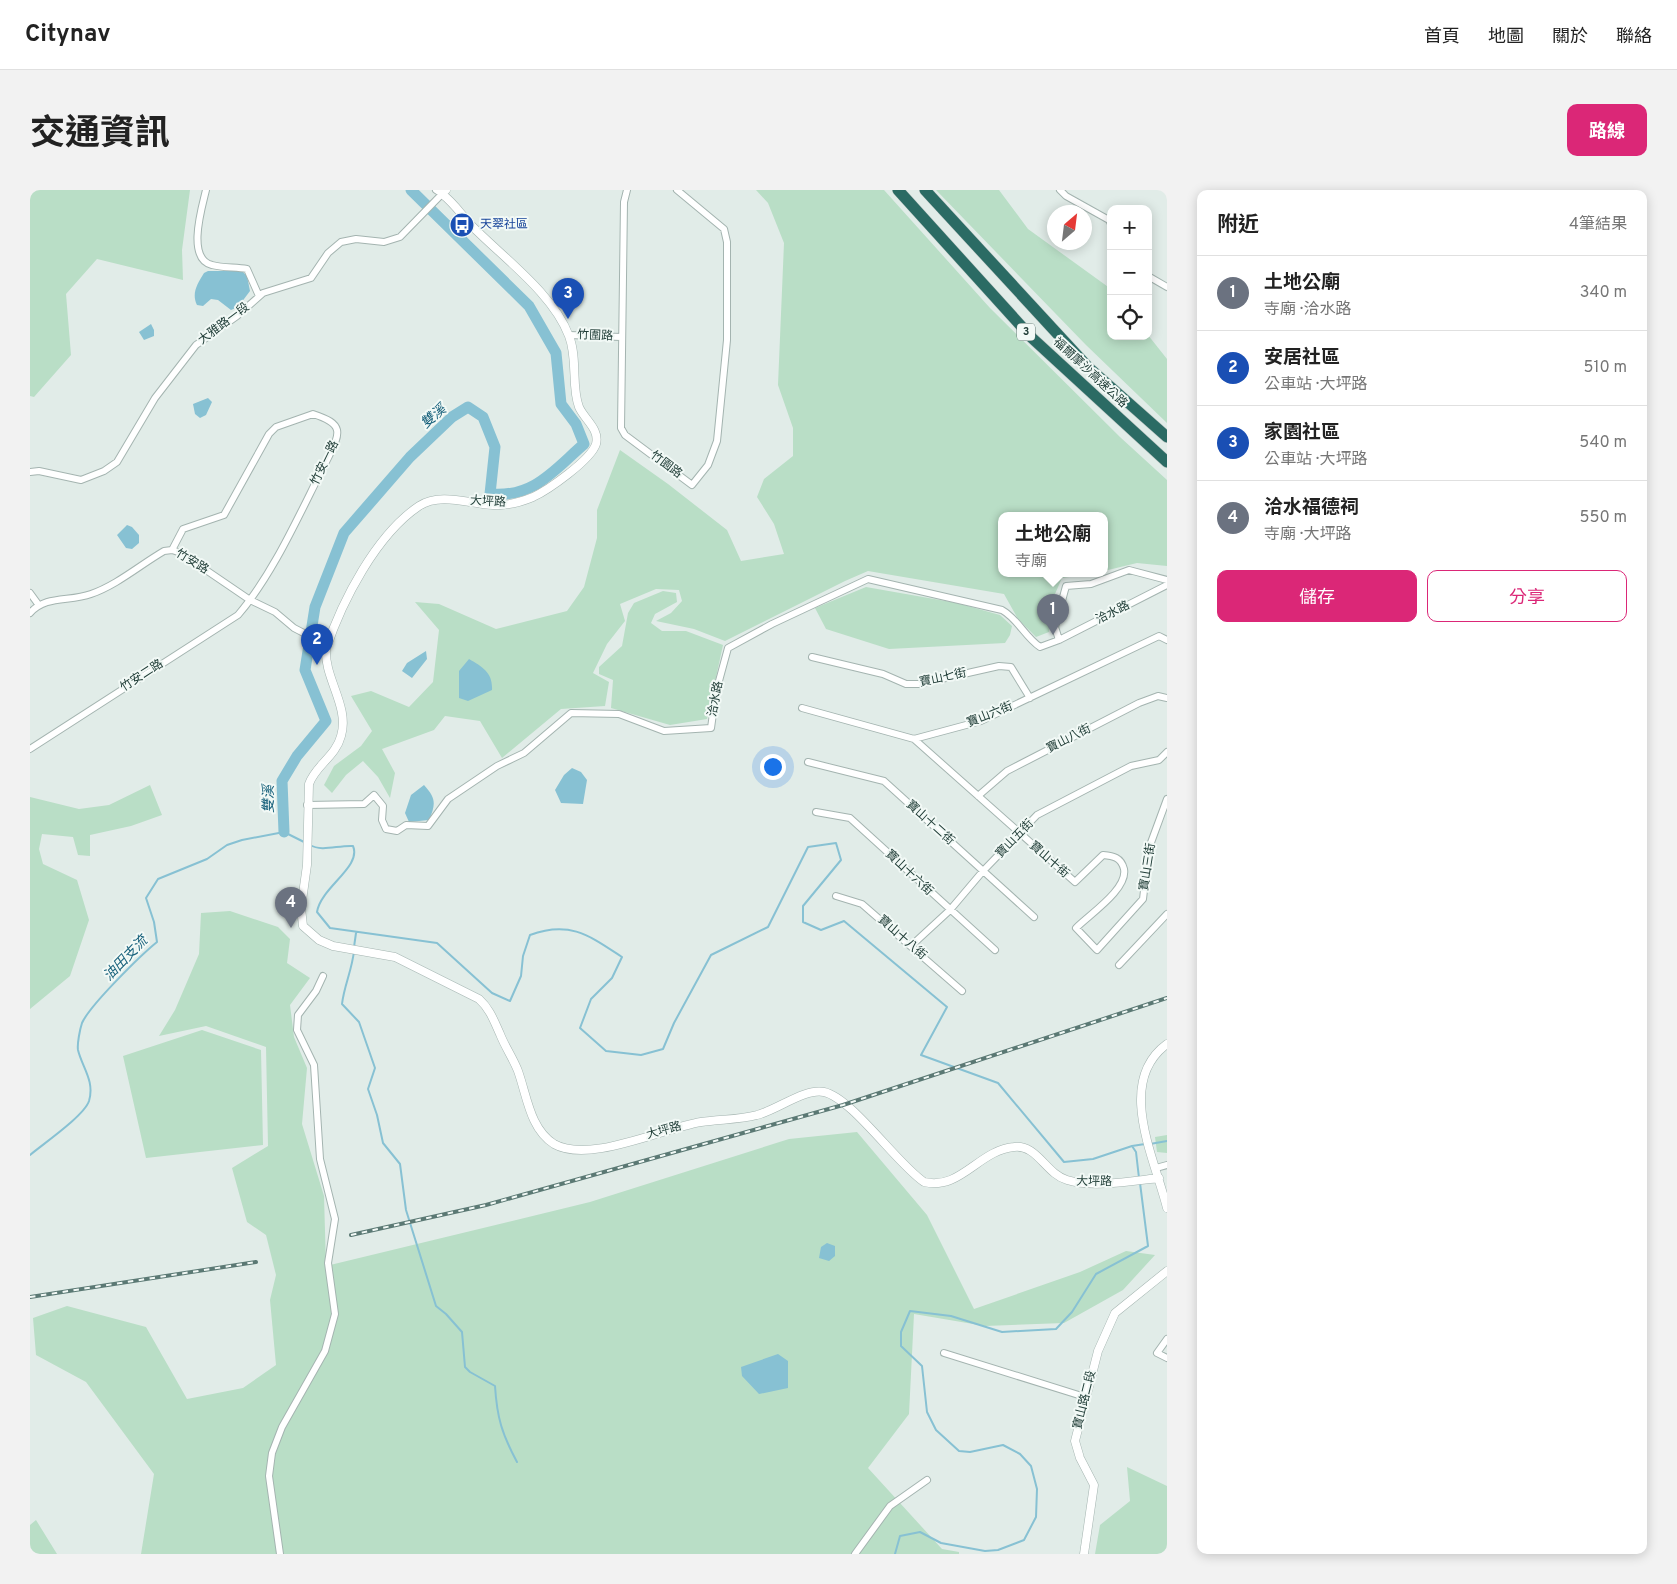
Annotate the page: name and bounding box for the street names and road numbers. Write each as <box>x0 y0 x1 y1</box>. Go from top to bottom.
street label: 大雅路一段 <box>195 300 253 348</box>
road number: 3 <box>1017 324 1035 340</box>
street label: 竹圍路 <box>577 327 613 345</box>
street label: 福爾摩沙高速公路 <box>1049 334 1131 412</box>
street label: 竹安一路 <box>307 438 343 488</box>
street label: 竹園路 <box>647 448 685 482</box>
street label: 大坪路 <box>470 493 506 511</box>
street label: 竹安路 <box>172 546 212 578</box>
street label: 洽水路 <box>1093 598 1133 628</box>
street label: 竹安二路 <box>118 656 166 696</box>
street label: 寶山七街 <box>918 665 968 691</box>
street label: 洽水路 <box>705 680 727 718</box>
street label: 寶山六街 <box>965 699 1015 731</box>
street label: 寶山八街 <box>1044 721 1094 757</box>
street label: 寶山十二街 <box>902 797 958 849</box>
street label: 寶山五街 <box>993 816 1037 862</box>
street label: 寶山十街 <box>1026 838 1072 882</box>
street label: 寶山三街 <box>1136 842 1160 892</box>
street label: 寶山十六街 <box>882 847 936 899</box>
street label: 寶山十八街 <box>874 912 930 964</box>
street label: 大坪路 <box>645 1119 683 1143</box>
street label: 大坪路 <box>1076 1174 1112 1190</box>
street label: 寶山路二段 <box>1070 1369 1100 1431</box>

